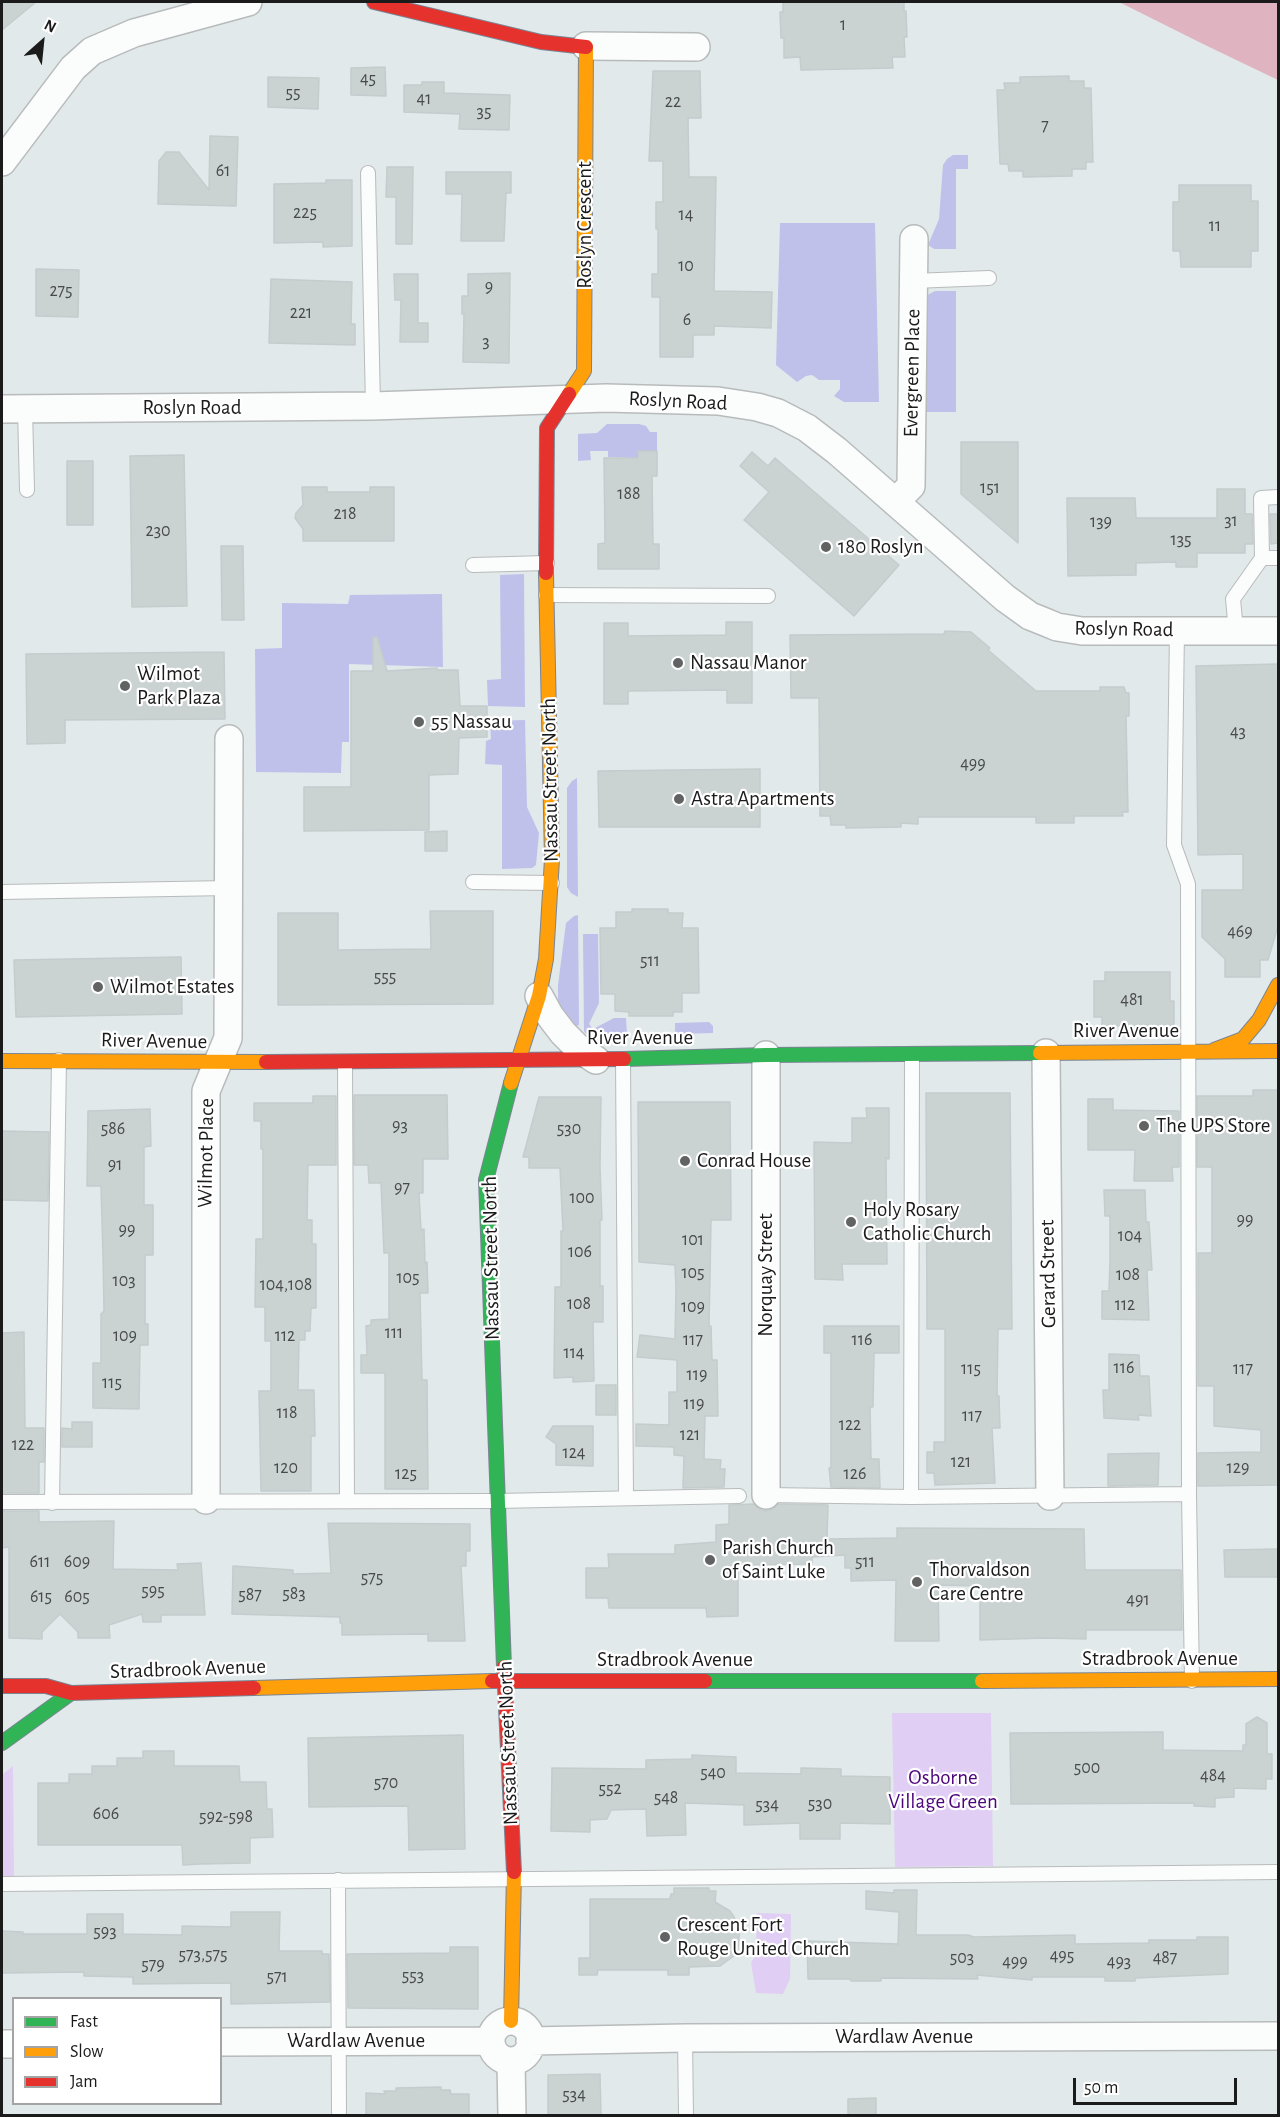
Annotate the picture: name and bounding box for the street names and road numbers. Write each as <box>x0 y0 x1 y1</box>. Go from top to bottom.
street label: Roslyn Crescent <box>572 161 598 289</box>
street label: Evergreen Place <box>898 308 926 438</box>
street label: Roslyn Road <box>628 386 728 416</box>
street label: Roslyn Road <box>142 395 242 421</box>
street label: Roslyn Road <box>1074 616 1174 642</box>
street label: Nassau Street North <box>536 698 564 862</box>
street label: River Avenue <box>1073 1018 1179 1044</box>
street label: River Avenue <box>587 1025 693 1051</box>
street label: River Avenue <box>101 1027 207 1055</box>
street label: Wilmot Place <box>192 1098 220 1208</box>
street label: Nassau Street North <box>477 1176 505 1340</box>
street label: Norquay Street <box>753 1213 779 1337</box>
street label: Gerard Street <box>1034 1220 1062 1328</box>
street label: Stradbrook Avenue <box>1082 1646 1238 1672</box>
street label: Stradbrook Avenue <box>597 1647 753 1673</box>
street label: Stradbrook Avenue <box>110 1654 266 1684</box>
street label: Nassau Street North <box>493 1660 523 1826</box>
street label: Wardlaw Avenue <box>835 2024 973 2050</box>
street label: Wardlaw Avenue <box>287 2028 425 2054</box>

